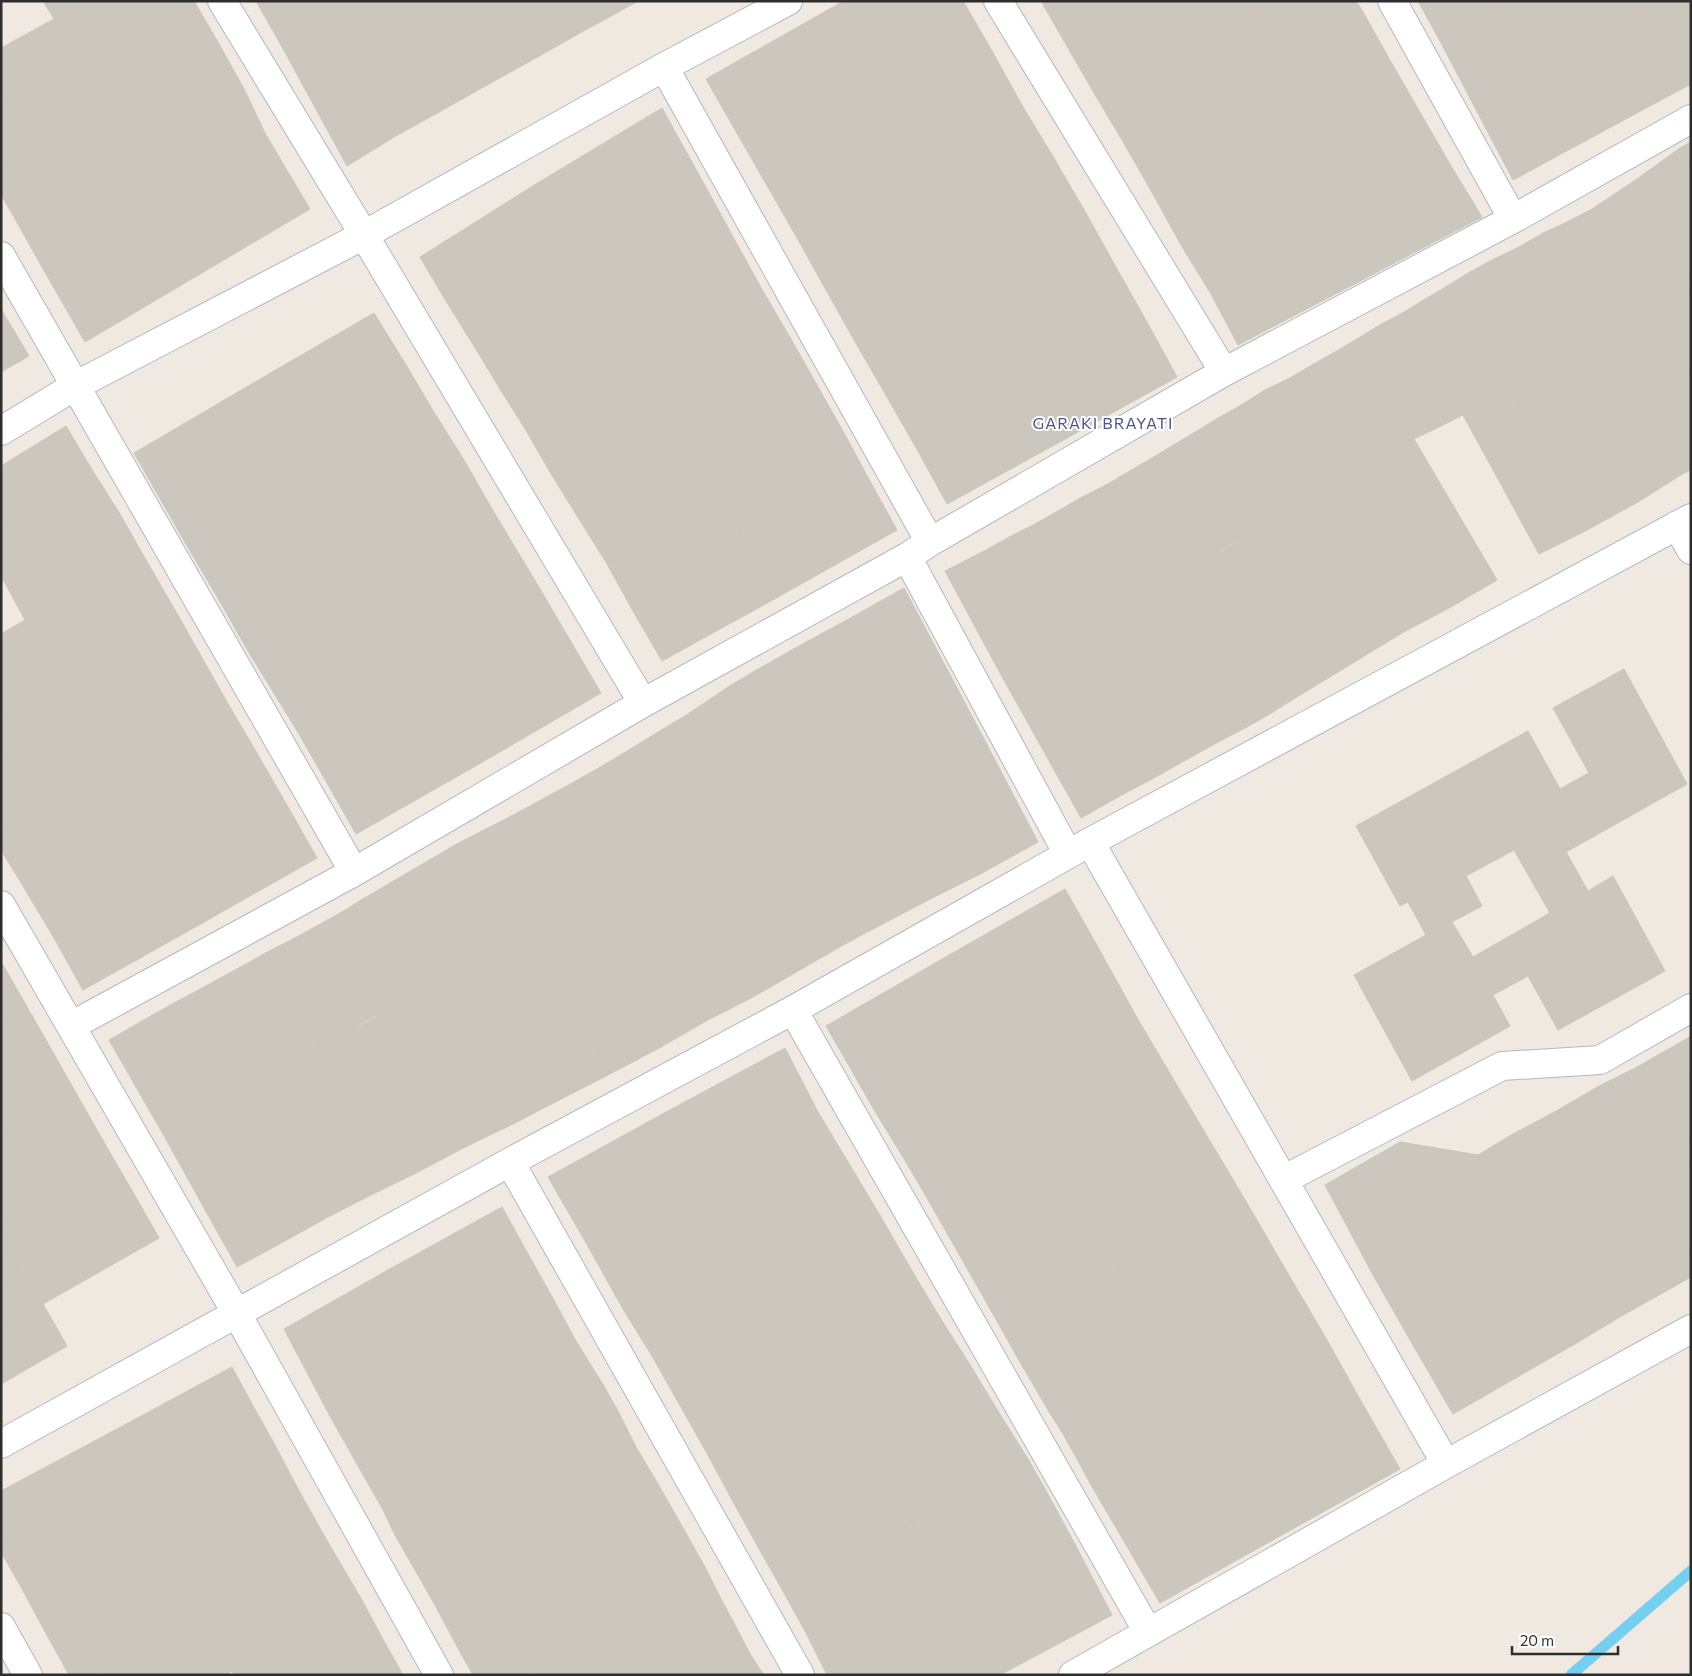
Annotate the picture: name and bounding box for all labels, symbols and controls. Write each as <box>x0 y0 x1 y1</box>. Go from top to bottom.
district label: GARAKI BRAYATI <box>1033 413 1173 432</box>
scale bar <box>1512 1624 1618 1656</box>
text: 20 m <box>1520 1631 1554 1649</box>

